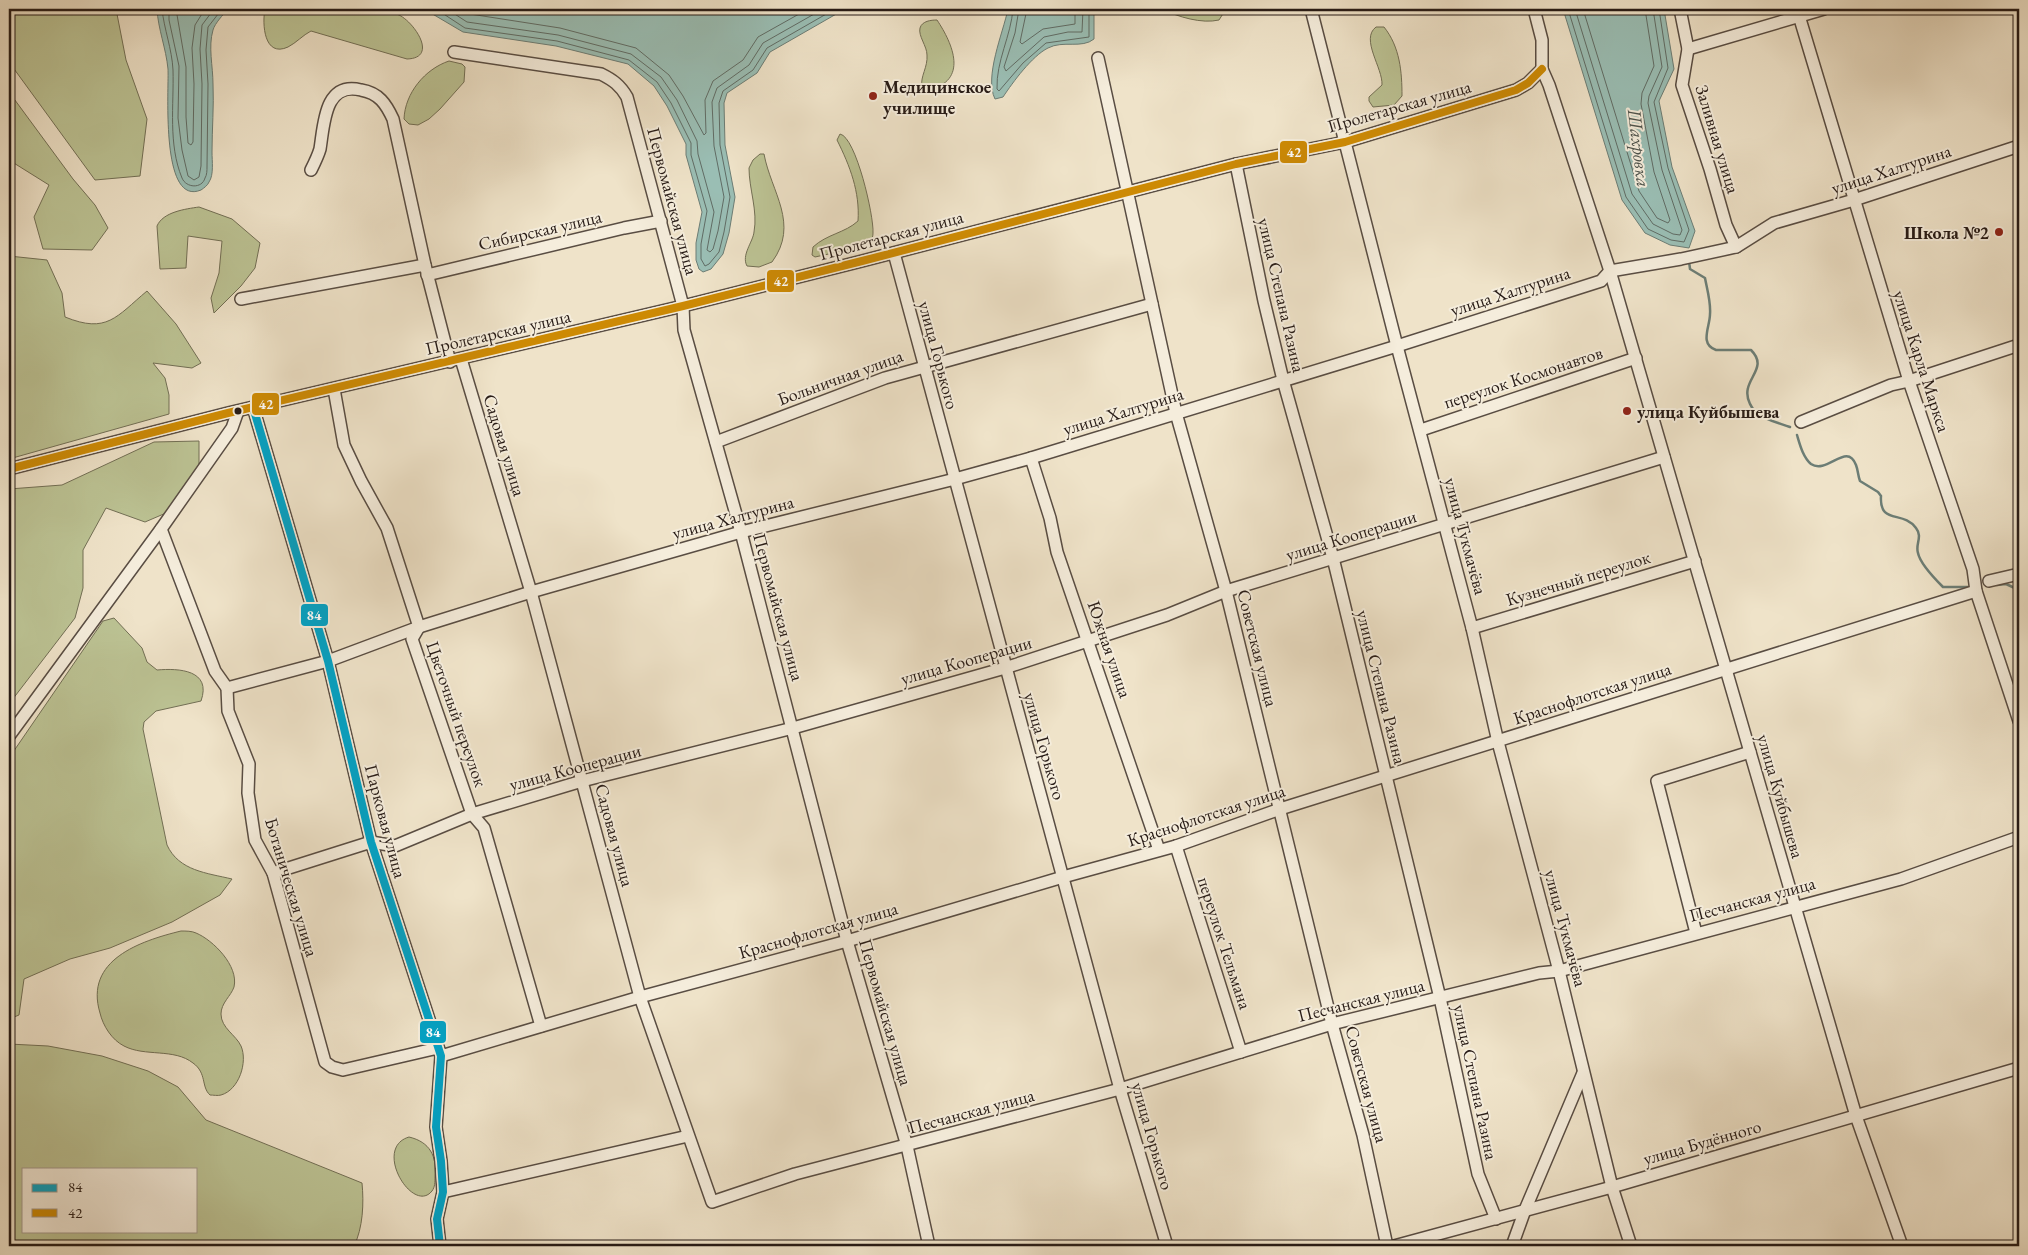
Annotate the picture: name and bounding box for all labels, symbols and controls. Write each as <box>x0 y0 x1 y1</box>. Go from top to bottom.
street label: Пролетарская улица <box>1324 74 1474 138</box>
place label: Медицинское училище <box>883 75 992 119</box>
street label: Заливная улица <box>1691 82 1746 197</box>
marker: Медицинское училище <box>867 90 879 102</box>
water label: Шахровка <box>1622 106 1656 189</box>
street label: Первомайская улица <box>642 125 704 278</box>
street label: улица Халтурина <box>1828 139 1955 199</box>
line badge: 42 <box>1279 140 1308 164</box>
text: 42 <box>1287 143 1302 161</box>
street label: Сибирская улица <box>476 204 605 255</box>
street label: Пролетарская улица <box>816 204 966 265</box>
street label: улица Степана Разина <box>1253 215 1311 375</box>
place label: Школа №2 <box>1904 221 1989 244</box>
marker: Школа №2 <box>1993 226 2005 238</box>
street label: улица Халтурина <box>1447 261 1574 321</box>
line badge: 42 <box>766 269 795 293</box>
text: 42 <box>774 272 789 290</box>
street label: улица Карла Маркса <box>1888 287 1956 436</box>
street label: улица Горького <box>914 298 964 412</box>
street label: Пролетарская улица <box>423 304 574 360</box>
street label: переулок Космонавтов <box>1441 340 1606 414</box>
street label: Больничная улица <box>774 343 907 410</box>
street label: улица Халтурина <box>1060 382 1187 440</box>
street label: Садовая улица <box>479 391 532 500</box>
line badge: 42 <box>251 392 280 416</box>
text: 42 <box>259 395 274 413</box>
place label: улица Куйбышева <box>1637 400 1780 423</box>
marker: улица Куйбышева <box>1621 405 1633 417</box>
unlabelled marker <box>233 406 243 416</box>
street label: улица Тукмачёва <box>1439 475 1493 598</box>
street label: улица Халтурина <box>670 490 797 544</box>
street label: улица Кооперации <box>1283 504 1420 566</box>
street label: Первомайская улица <box>748 531 810 684</box>
street label: Кузнечный переулок <box>1503 545 1653 611</box>
street label: Советская улица <box>1232 587 1284 710</box>
street label: Южная улица <box>1083 597 1138 701</box>
line badge: 84 <box>300 603 329 627</box>
text: 84 <box>307 606 322 624</box>
street label: улица Степана Разина <box>1352 607 1412 767</box>
street label: улица Кооперации <box>898 630 1035 690</box>
street label: Цветочный переулок <box>421 638 493 790</box>
street label: Краснофлотская улица <box>1510 656 1675 729</box>
street label: улица Горького <box>1019 689 1071 803</box>
street label: улица Куйбышева <box>1752 731 1810 861</box>
street label: улица Кооперации <box>507 738 644 796</box>
street label: Парковая улица <box>360 761 412 881</box>
street label: Краснофлотская улица <box>1124 778 1289 851</box>
street label: Садовая улица <box>590 781 640 890</box>
street label: Ботаническая улица <box>260 815 324 960</box>
street label: улица Тукмачёва <box>1539 867 1593 990</box>
street label: Песчанская улица <box>1686 871 1818 927</box>
street label: переулок Тельмана <box>1193 874 1257 1013</box>
street label: Краснофлотская улица <box>736 896 901 964</box>
street label: Первомайская улица <box>854 936 918 1089</box>
street label: Песчанская улица <box>1295 973 1428 1027</box>
street label: улица Степана Разина <box>1448 1002 1504 1163</box>
line badge: 84 <box>419 1020 447 1044</box>
text: 84 <box>426 1023 441 1041</box>
street label: Советская улица <box>1340 1023 1394 1146</box>
street label: улица Горького <box>1127 1079 1179 1193</box>
street label: Песчанская улица <box>905 1083 1037 1139</box>
street label: улица Будённого <box>1640 1114 1764 1170</box>
legend <box>22 1168 198 1232</box>
text: 84 <box>68 1177 83 1196</box>
text: 42 <box>68 1203 83 1222</box>

